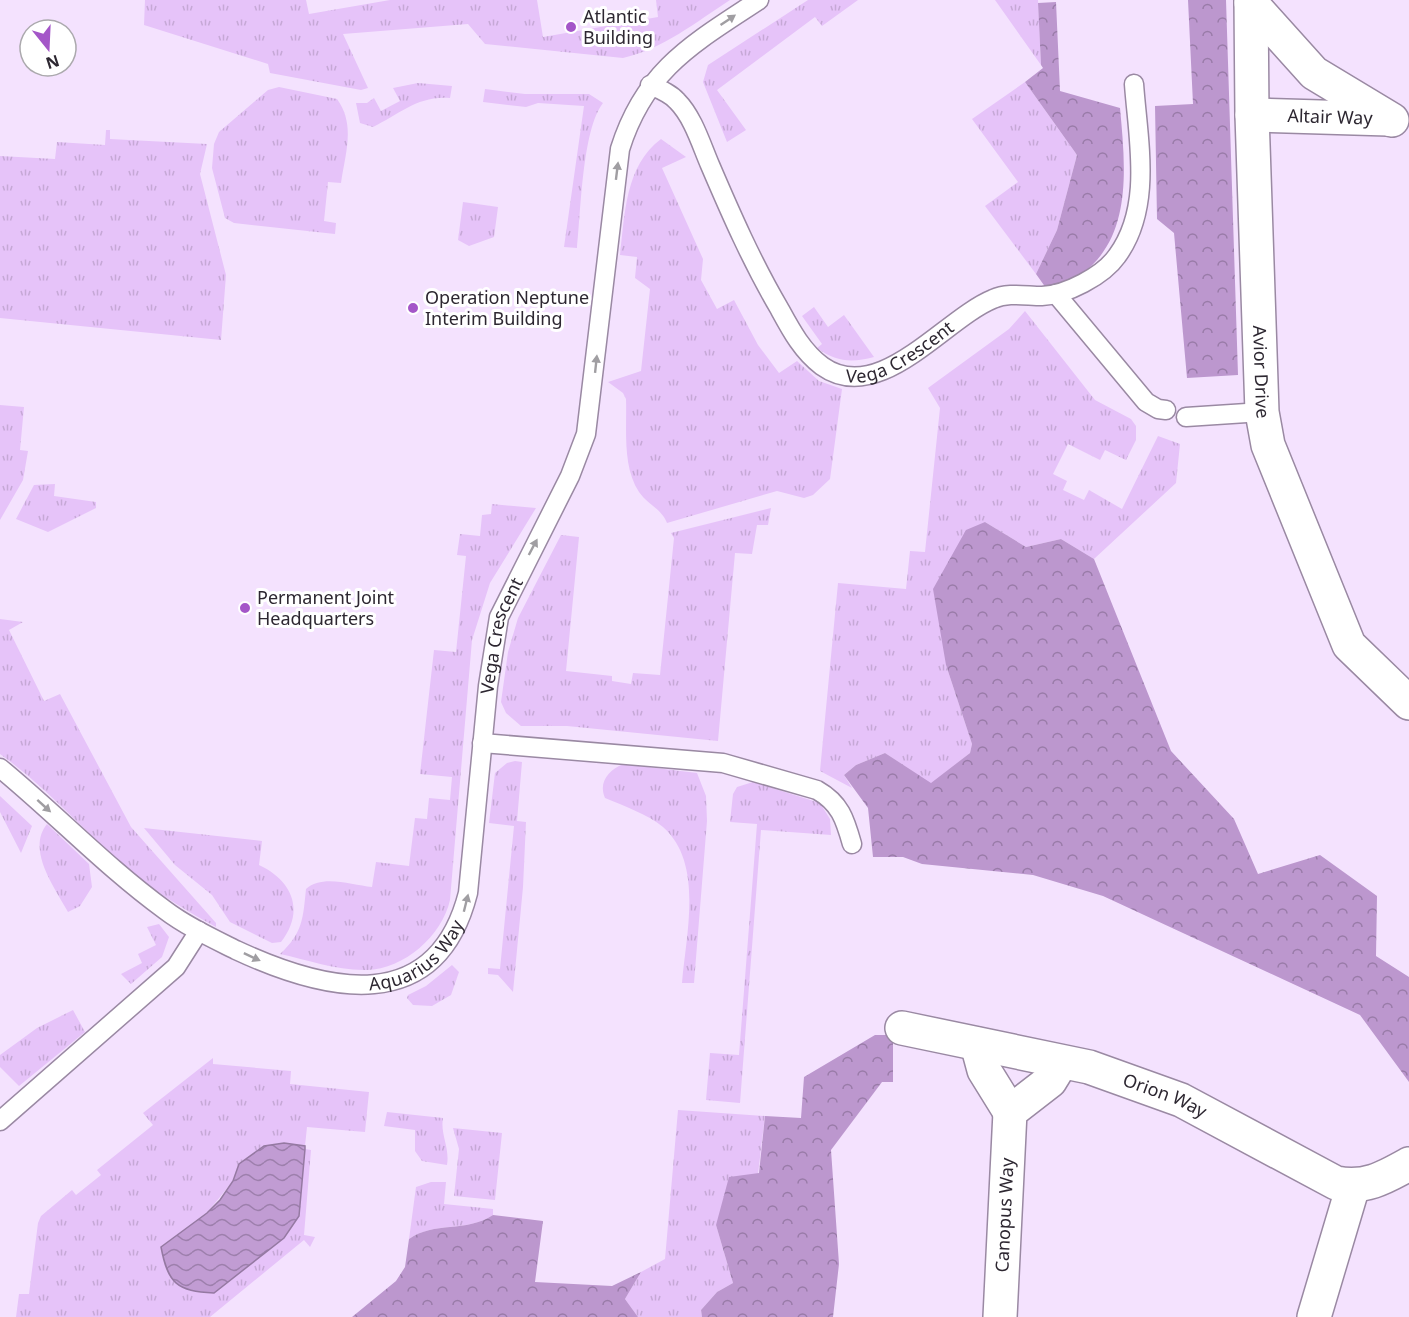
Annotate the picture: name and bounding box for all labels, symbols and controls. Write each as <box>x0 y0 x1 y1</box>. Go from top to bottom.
place label: Atlantic Building <box>583 4 653 49</box>
one-way arrow <box>720 15 737 26</box>
north arrow <box>18 18 78 78</box>
marker: Atlantic Building <box>564 20 578 34</box>
text: N <box>43 50 62 75</box>
street label: Altair Way <box>1287 103 1374 130</box>
one-way arrow <box>612 161 622 180</box>
place label: Operation Neptune Interim Building <box>425 285 589 330</box>
marker: Operation Neptune Interim Building <box>406 301 420 315</box>
street label: Vega Crescent <box>845 315 959 388</box>
street label: Avior Drive <box>1248 325 1276 420</box>
one-way arrow <box>591 355 601 374</box>
one-way arrow <box>528 538 538 555</box>
street label: Vega Crescent <box>474 573 528 695</box>
place label: Permanent Joint Headquarters <box>257 585 395 630</box>
marker: Permanent Joint Headquarters <box>238 601 252 615</box>
one-way arrow <box>37 799 52 813</box>
one-way arrow <box>461 894 471 912</box>
street label: Aquarius Way <box>368 915 469 996</box>
one-way arrow <box>243 953 260 962</box>
street label: Orion Way <box>1120 1067 1212 1123</box>
street label: Canopus Way <box>989 1156 1019 1273</box>

